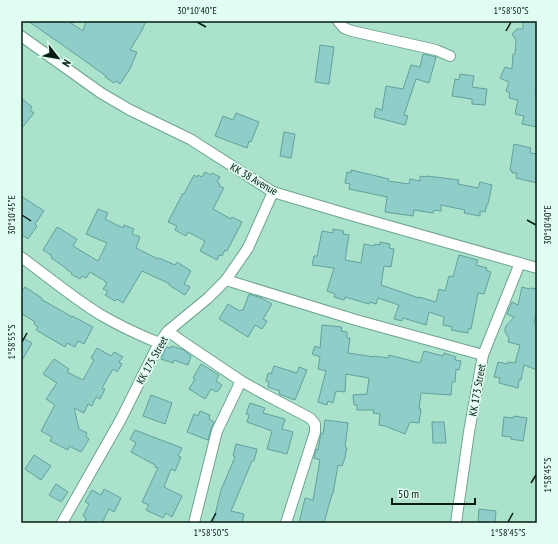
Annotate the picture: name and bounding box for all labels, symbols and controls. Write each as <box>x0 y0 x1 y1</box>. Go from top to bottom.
text: 30°10'40"E <box>177 4 217 17</box>
text: 1°58'50"S <box>494 4 528 17</box>
north arrow <box>38 38 78 78</box>
text: N <box>59 57 74 69</box>
street label: KK 38 Avenue <box>228 160 281 198</box>
text: 30°10'45"E <box>5 195 18 235</box>
text: 30°10'40"E <box>541 205 554 245</box>
text: 1°58'55"S <box>5 325 18 359</box>
street label: KK 175 Street <box>133 333 171 387</box>
street label: KK 173 Street <box>466 363 488 417</box>
text: 1°58'45"S <box>541 458 554 492</box>
scale bar <box>392 480 475 506</box>
text: 50 m <box>398 486 419 501</box>
text: 1°58'50"S <box>194 526 228 539</box>
text: 1°58'45"S <box>491 526 525 539</box>

